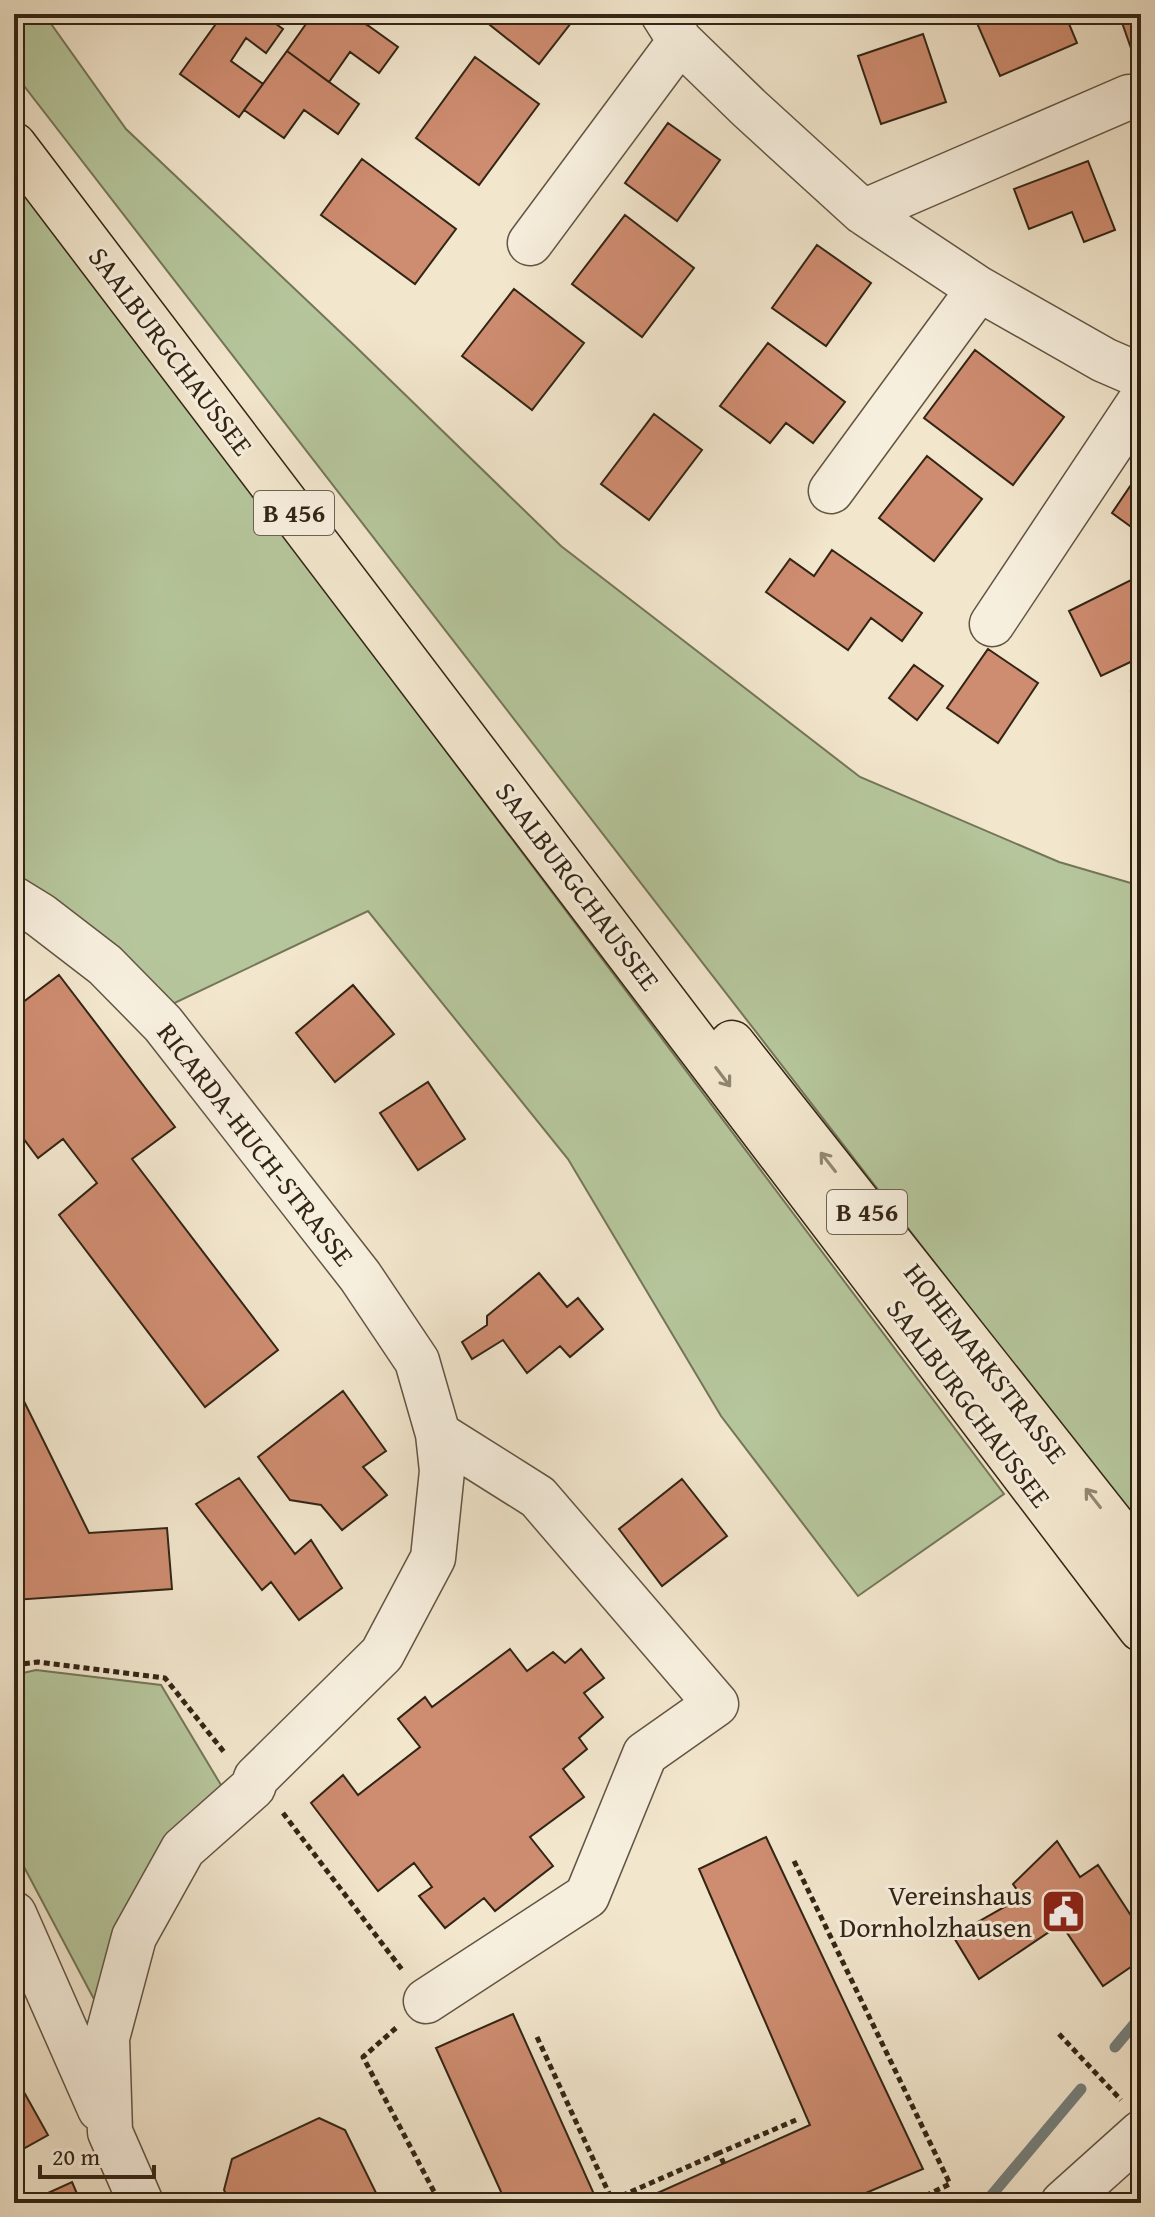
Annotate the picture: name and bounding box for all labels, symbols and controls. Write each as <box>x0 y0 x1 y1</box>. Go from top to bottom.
street label: SAALBURGCHAUSSEE <box>79 238 264 464</box>
road number: B 456 <box>254 491 334 535</box>
street label: SAALBURGCHAUSSEE <box>486 773 671 999</box>
street label: RICARDA-HUCH-STRASSE <box>148 1013 365 1274</box>
one-way arrow <box>714 1066 731 1087</box>
one-way arrow <box>819 1152 837 1173</box>
road number: B 456 <box>827 1190 907 1234</box>
street label: HOHEMARKSTRASSE <box>895 1254 1078 1472</box>
street label: SAALBURGCHAUSSEE <box>877 1290 1062 1516</box>
one-way arrow <box>1084 1488 1101 1509</box>
place label: Vereinshaus Dornholzhausen <box>839 1874 1032 1947</box>
public building icon: Vereinshaus Dornholzhausen <box>1039 1887 1087 1935</box>
scale bar <box>40 2129 154 2179</box>
text: 20 m <box>52 2139 100 2174</box>

